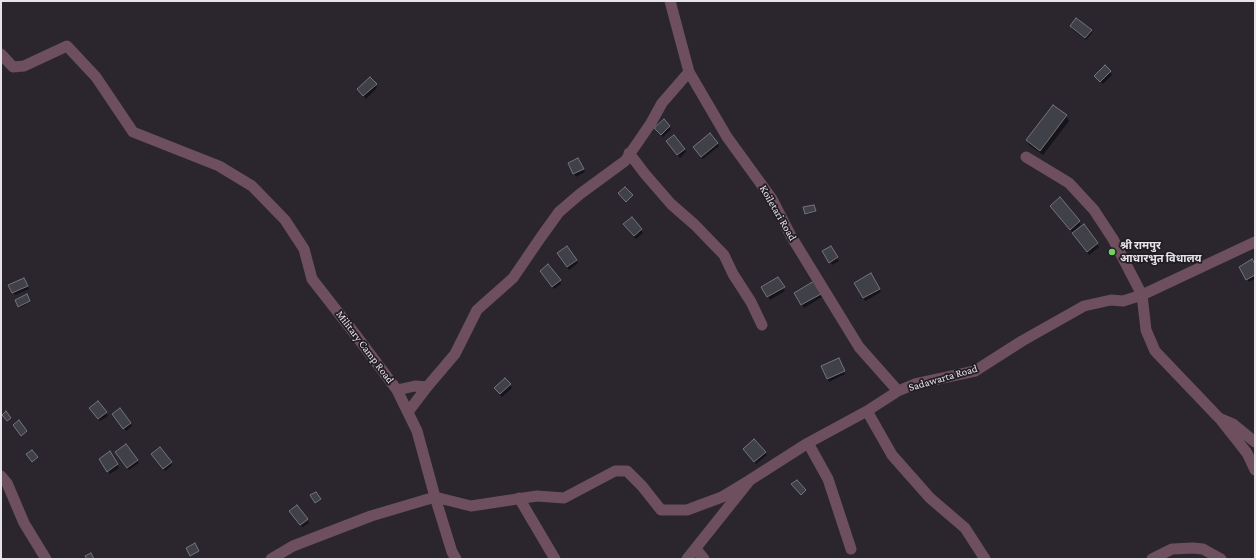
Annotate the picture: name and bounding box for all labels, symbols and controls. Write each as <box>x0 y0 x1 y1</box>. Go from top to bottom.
street label: Koiletari Road <box>757 183 799 243</box>
place label: श्री रामपुर आधारभुत विधालय <box>1120 239 1202 265</box>
marker: श्री रामपुर आधारभुत विधालय <box>1107 247 1117 257</box>
street label: Military Camp Road <box>333 308 397 386</box>
street label: Sadawarta Road <box>907 362 979 394</box>

